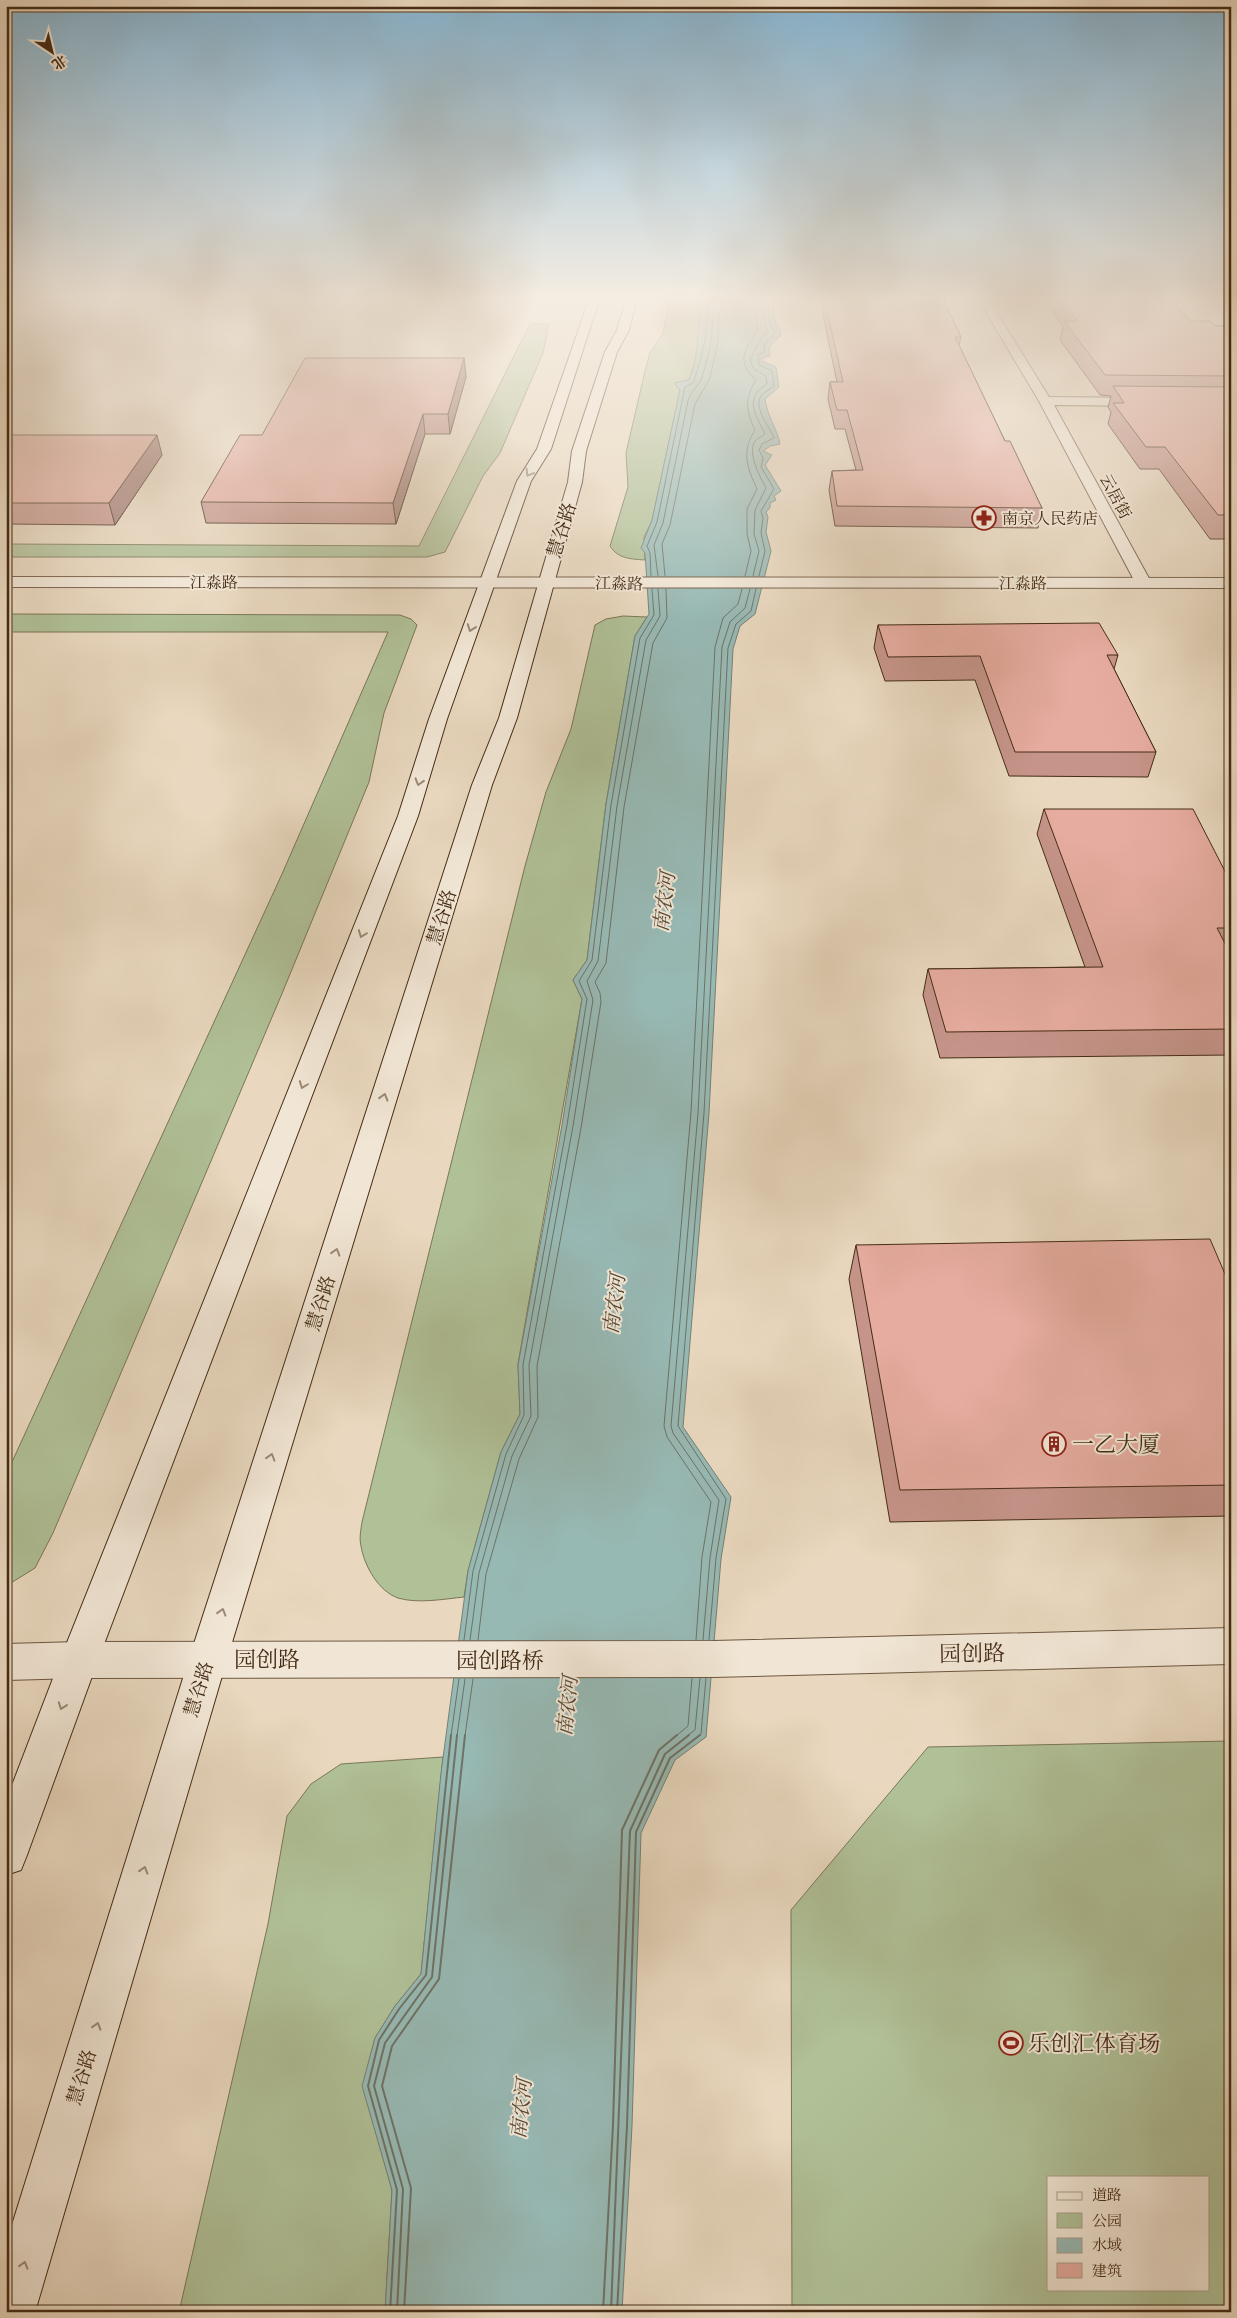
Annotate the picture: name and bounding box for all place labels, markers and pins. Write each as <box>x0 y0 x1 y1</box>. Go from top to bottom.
pharmacy icon: 南京人民药店 <box>971 505 997 531</box>
place label: 南京人民药店 <box>1002 510 1098 530</box>
building icon: 一乙大厦 <box>1041 1431 1067 1457</box>
place label: 一乙大厦 <box>1072 1432 1160 1460</box>
sports icon: 乐创汇体育场 <box>998 2030 1024 2056</box>
place label: 乐创汇体育场 <box>1028 2031 1160 2059</box>

